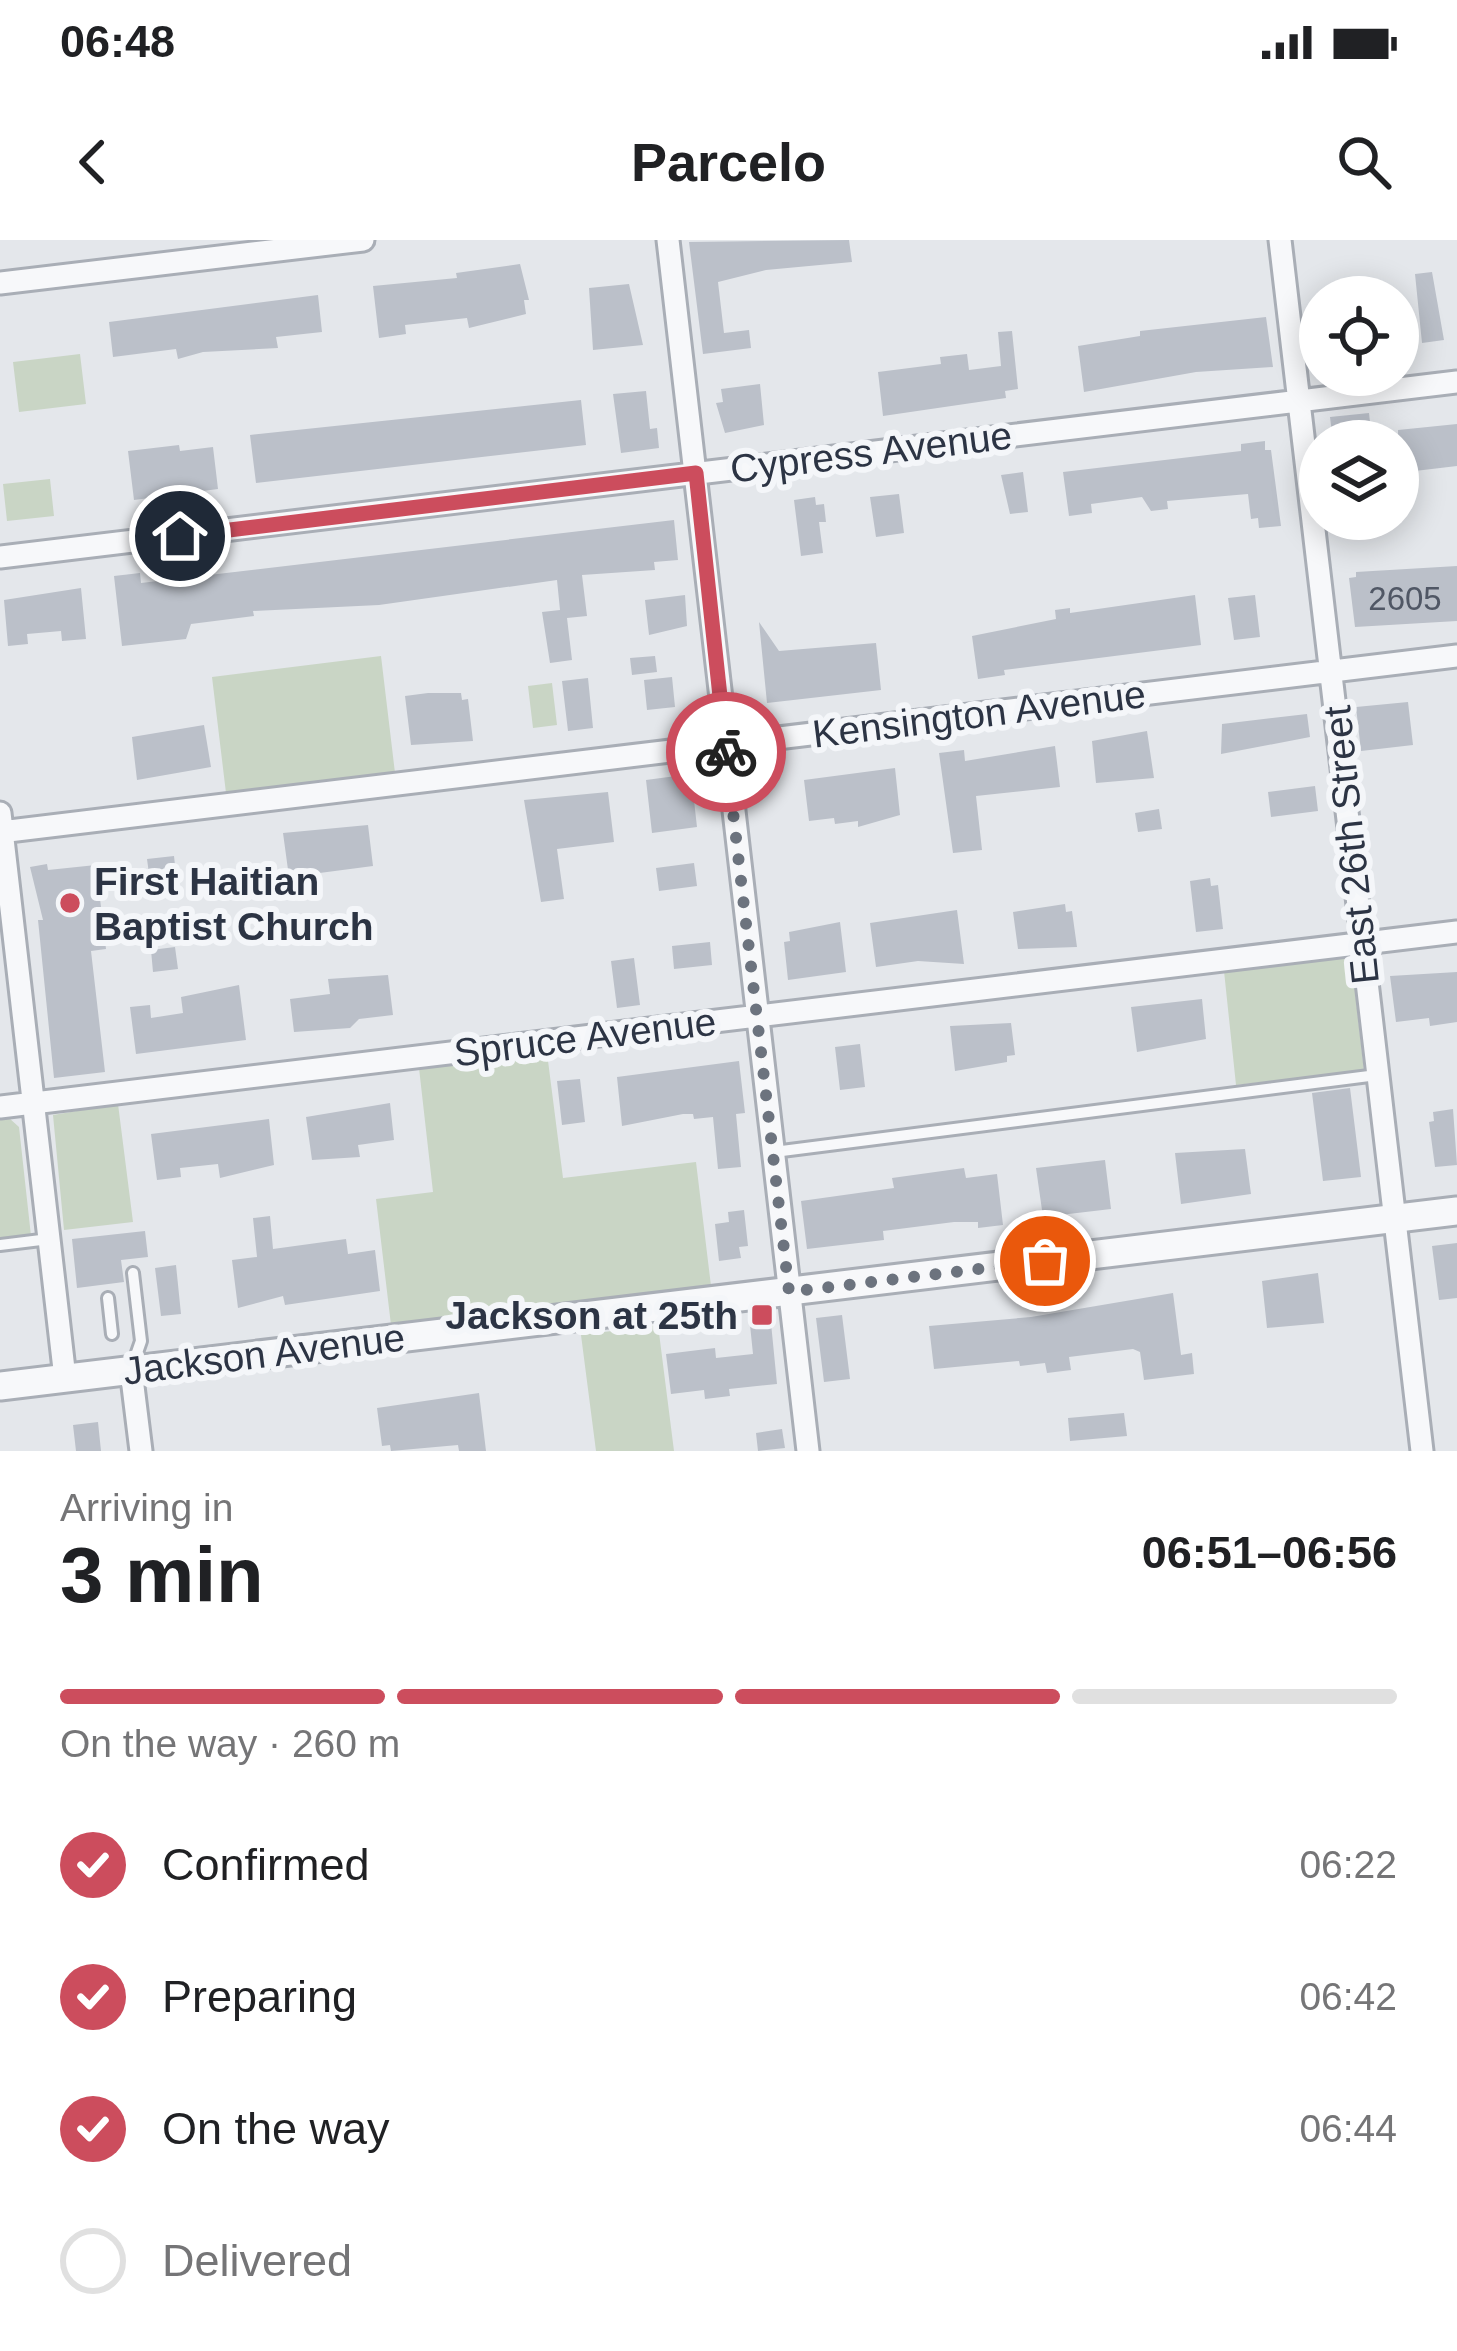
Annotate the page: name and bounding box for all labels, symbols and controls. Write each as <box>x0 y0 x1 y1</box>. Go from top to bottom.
text: 06:48 <box>60 16 175 67</box>
icon: back <box>60 129 126 195</box>
icon: search <box>1331 129 1397 195</box>
text: Parcelo <box>631 132 826 192</box>
map controls <box>1299 276 1419 540</box>
button: locate <box>1299 276 1419 396</box>
street label: Cypress Avenue <box>728 413 1014 491</box>
button: layers <box>1299 420 1419 540</box>
pin <box>129 485 231 587</box>
icon: home <box>147 503 213 569</box>
house number: 2605 <box>1368 580 1442 617</box>
street label: Kensington Avenue <box>810 672 1148 756</box>
courier <box>666 692 786 812</box>
street label: East 26th Street <box>1315 704 1387 986</box>
icon: bike <box>693 719 759 785</box>
place label: First Haitian Baptist Church <box>94 860 374 948</box>
marker: First Haitian Baptist Church <box>57 890 83 916</box>
street label: Spruce Avenue <box>451 1000 719 1074</box>
pin <box>994 1210 1096 1312</box>
icon: bag <box>1012 1228 1078 1294</box>
place label: Jackson at 25th <box>445 1294 738 1337</box>
marker: Jackson at 25th <box>749 1302 775 1328</box>
street label: Jackson Avenue <box>121 1315 407 1393</box>
text: Arriving in <box>60 1486 233 1529</box>
text: 06:51–06:56 <box>1142 1527 1397 1578</box>
text: 3 min <box>60 1531 264 1619</box>
text: On the way · 260 m <box>60 1722 400 1765</box>
icon: check <box>60 1832 126 1898</box>
text: Confirmed <box>162 1839 370 1890</box>
text: 06:22 <box>1299 1843 1397 1886</box>
icon: check <box>60 1964 126 2030</box>
text: Preparing <box>162 1971 357 2022</box>
text: 06:42 <box>1299 1975 1397 2018</box>
icon: check <box>60 2096 126 2162</box>
text: On the way <box>162 2103 390 2154</box>
text: 06:44 <box>1299 2107 1397 2150</box>
text: Delivered <box>162 2235 352 2286</box>

